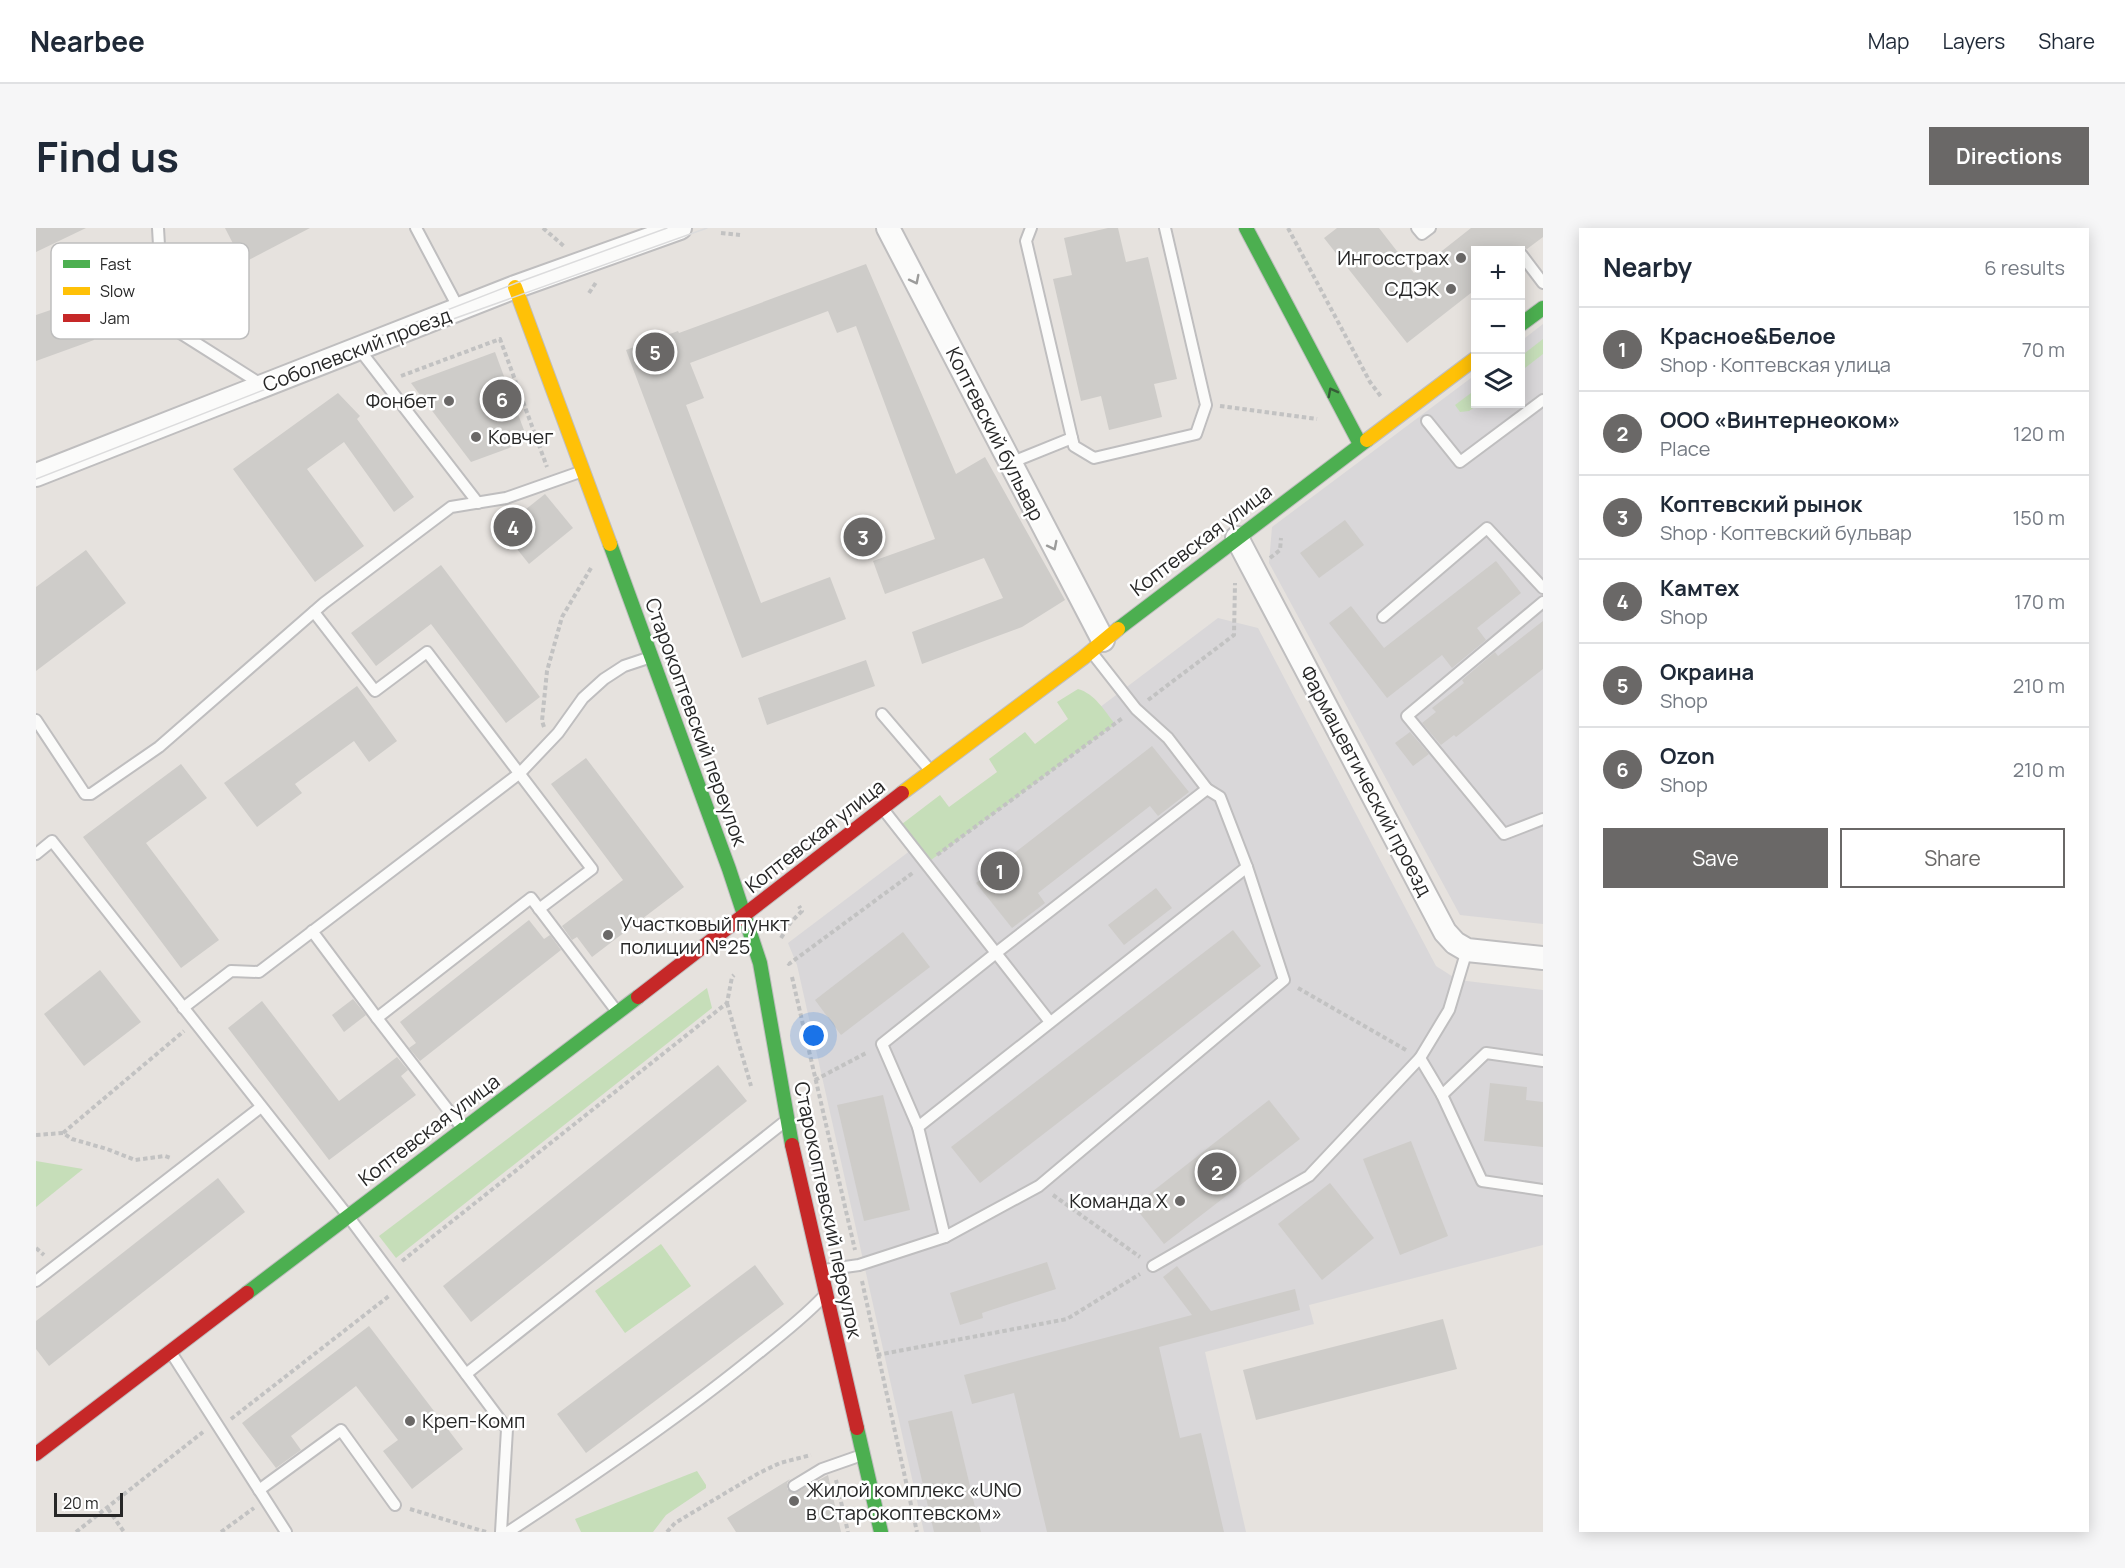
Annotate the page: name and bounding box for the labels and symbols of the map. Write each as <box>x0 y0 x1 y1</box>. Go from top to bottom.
legend <box>51 243 249 339</box>
place label: Ингосстрах <box>1337 244 1449 271</box>
marker: Ингосстрах <box>1454 251 1468 265</box>
text: Fast <box>100 253 131 275</box>
one-way arrow <box>908 274 919 284</box>
place label: СДЭК <box>1384 275 1439 302</box>
text: Slow <box>100 280 135 302</box>
marker: СДЭК <box>1444 282 1458 296</box>
street label: Соболевский проезд <box>259 301 455 398</box>
text: Jam <box>100 307 130 329</box>
pin: 5 <box>636 330 674 374</box>
street label: Коптевский бульвар <box>940 342 1051 525</box>
pin: 6 <box>482 376 522 422</box>
place label: Фонбет <box>366 387 437 414</box>
one-way arrow <box>1328 388 1340 399</box>
marker: Фонбет <box>442 394 456 408</box>
place label: Ковчег <box>488 423 553 450</box>
marker: Ковчег <box>469 430 483 444</box>
street label: Коптевская улица <box>1125 478 1277 602</box>
pin: 4 <box>494 504 532 550</box>
pin: 3 <box>844 514 882 560</box>
one-way arrow <box>1046 540 1057 551</box>
street label: Старокоптевский переулок <box>639 594 754 850</box>
street label: Фармацевтический проезд <box>1294 661 1439 901</box>
street label: Коптевская улица <box>739 772 890 899</box>
pin: 1 <box>980 848 1020 894</box>
place label: Участковый пункт полиции №25 <box>620 910 790 960</box>
marker: Участковый пункт полиции №25 <box>601 928 615 942</box>
your location <box>799 1021 828 1050</box>
street label: Коптевская улица <box>353 1068 505 1192</box>
street label: Старокоптевский переулок <box>788 1079 869 1342</box>
pin: 2 <box>1198 1150 1236 1194</box>
place label: Команда Х <box>1069 1187 1168 1214</box>
marker: Команда Х <box>1173 1194 1187 1208</box>
place label: Креп-Комп <box>422 1407 525 1434</box>
marker: Креп-Комп <box>403 1414 417 1428</box>
place label: Жилой комплекс «UNO в Старокоптевском» <box>806 1476 1022 1526</box>
scale bar <box>54 1490 123 1518</box>
marker: Жилой комплекс «UNO в Старокоптевском» <box>787 1494 801 1508</box>

